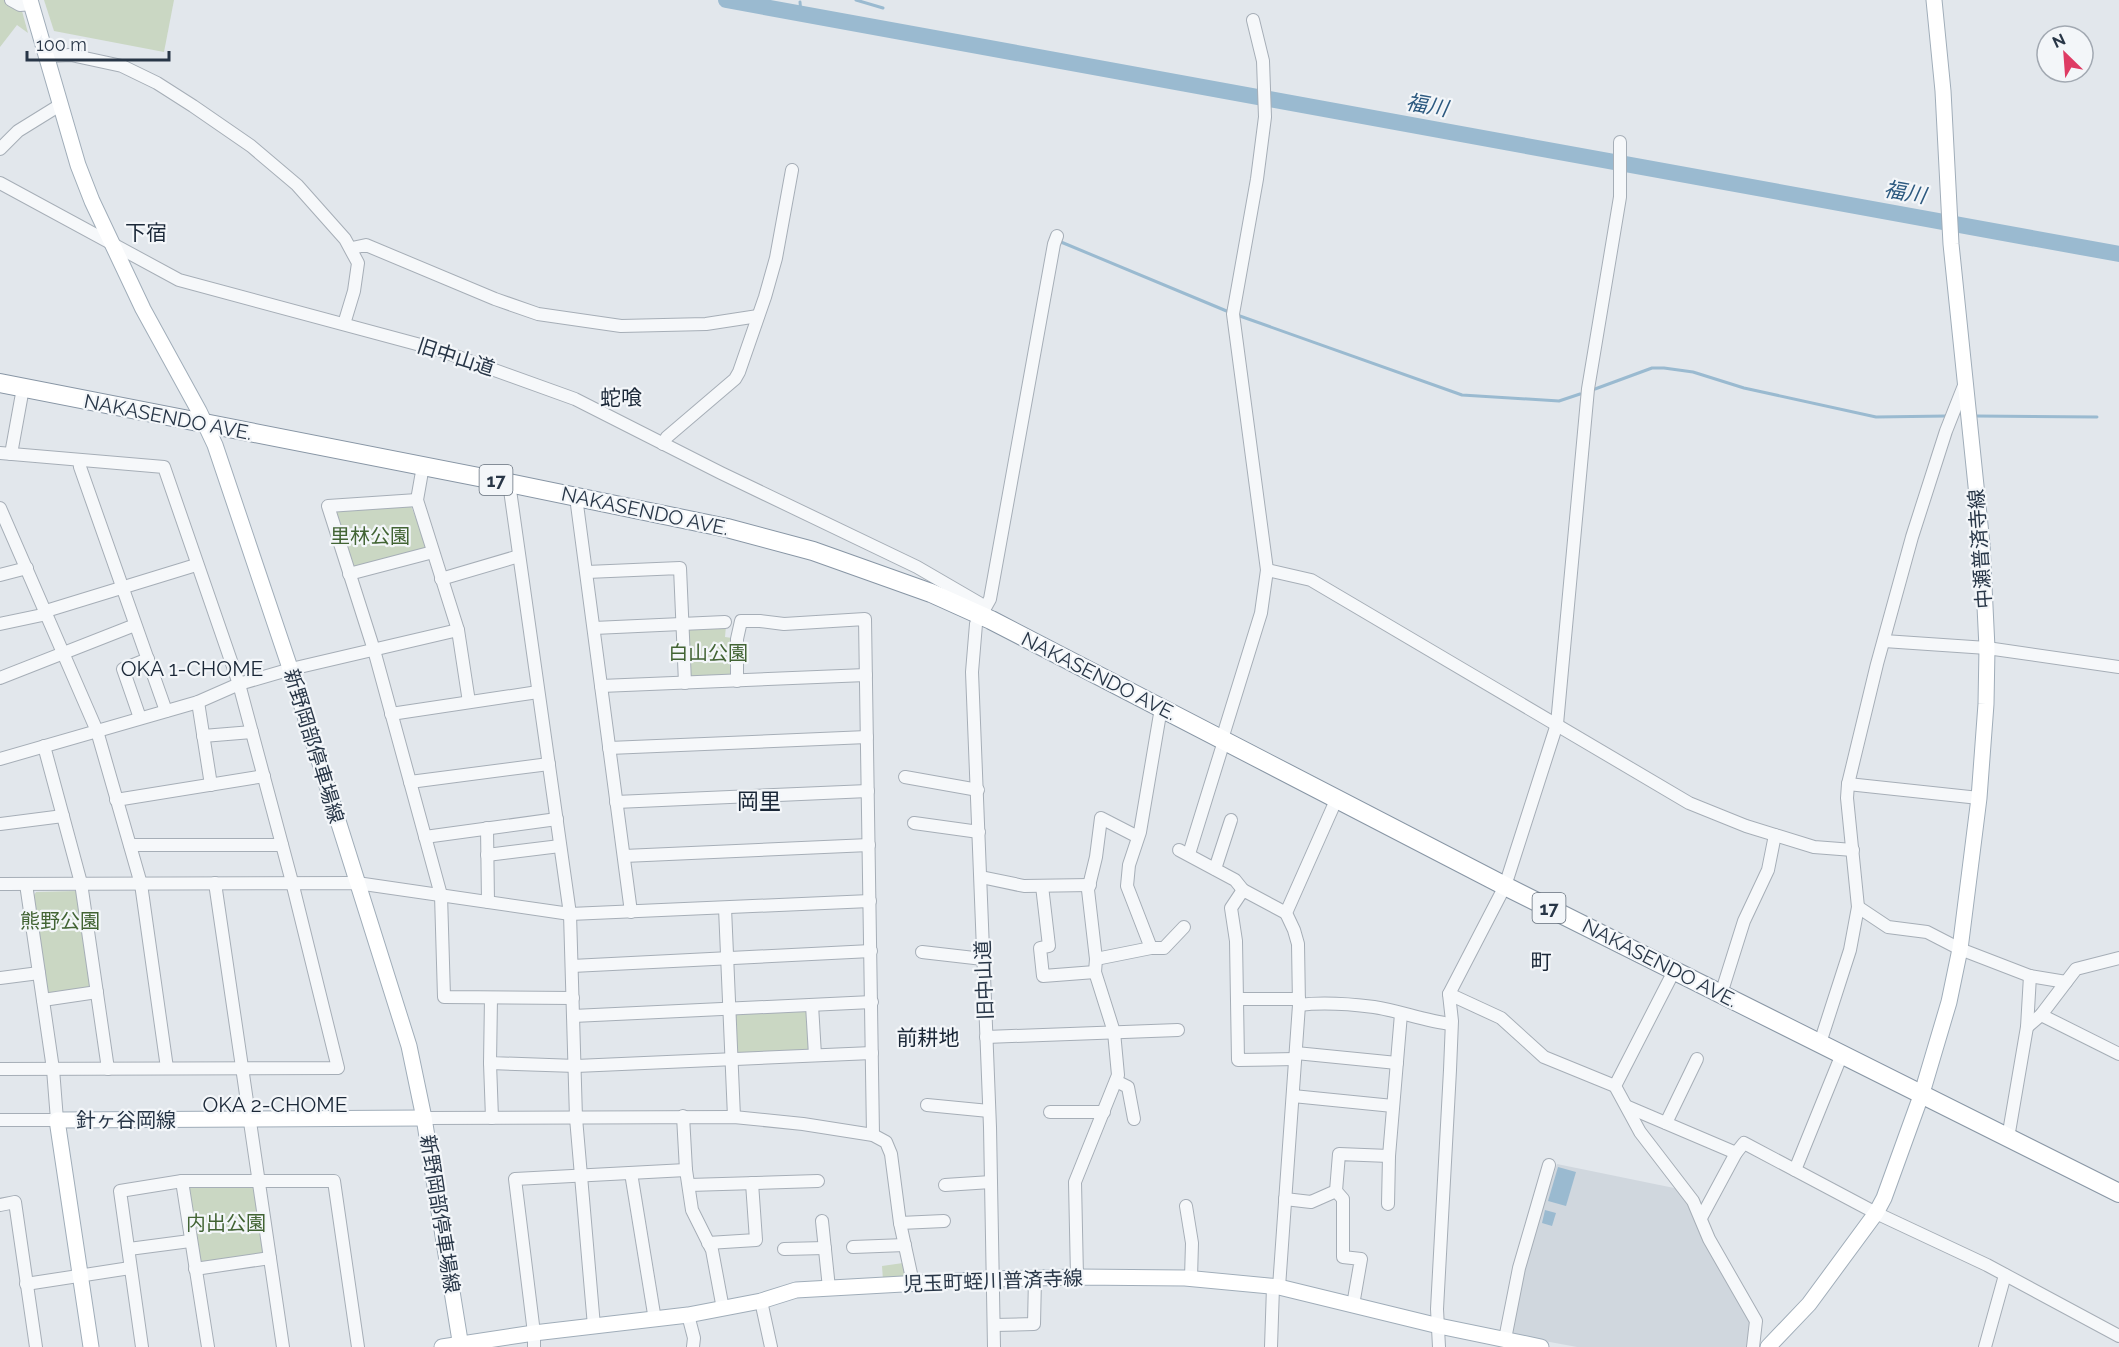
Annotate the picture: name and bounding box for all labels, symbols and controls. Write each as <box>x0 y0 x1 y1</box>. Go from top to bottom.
scale bar <box>27 24 170 62</box>
north arrow <box>2035 24 2095 84</box>
text: N <box>2049 30 2068 52</box>
text: 100 m <box>36 34 87 55</box>
water label: 福川 <box>1404 89 1452 121</box>
water label: 福川 <box>1882 176 1930 208</box>
district label: 下宿 <box>125 220 167 245</box>
street label: 旧中山道 <box>414 333 498 381</box>
district label: 蛇喰 <box>600 385 642 410</box>
street label: NAKASENDO AVE. <box>82 389 254 445</box>
road number: 17 <box>480 465 512 495</box>
street label: NAKASENDO AVE. <box>559 482 731 540</box>
street label: 中瀬普済寺線 <box>1964 488 1996 610</box>
park label: 里林公園 <box>330 524 410 548</box>
street label: NAKASENDO AVE. <box>1018 627 1180 725</box>
park label: 白山公園 <box>668 641 748 665</box>
district label: OKA 1-CHOME <box>121 656 263 681</box>
street label: 新野岡部停車場線 <box>279 666 349 826</box>
district label: 岡里 <box>737 788 781 814</box>
road number: 17 <box>1532 893 1566 923</box>
park label: 熊野公園 <box>20 909 100 933</box>
street label: NAKASENDO AVE. <box>1579 914 1741 1012</box>
street label: 旧中山道 <box>971 940 997 1020</box>
district label: 町 <box>1531 949 1552 974</box>
district label: 前耕地 <box>897 1025 960 1050</box>
district label: OKA 2-CHOME <box>203 1092 347 1117</box>
street label: 針ヶ谷岡線 <box>76 1108 176 1132</box>
street label: 新野岡部停車場線 <box>416 1133 464 1295</box>
park label: 内出公園 <box>186 1211 266 1235</box>
street label: 児玉町蛭川普済寺線 <box>903 1266 1083 1296</box>

